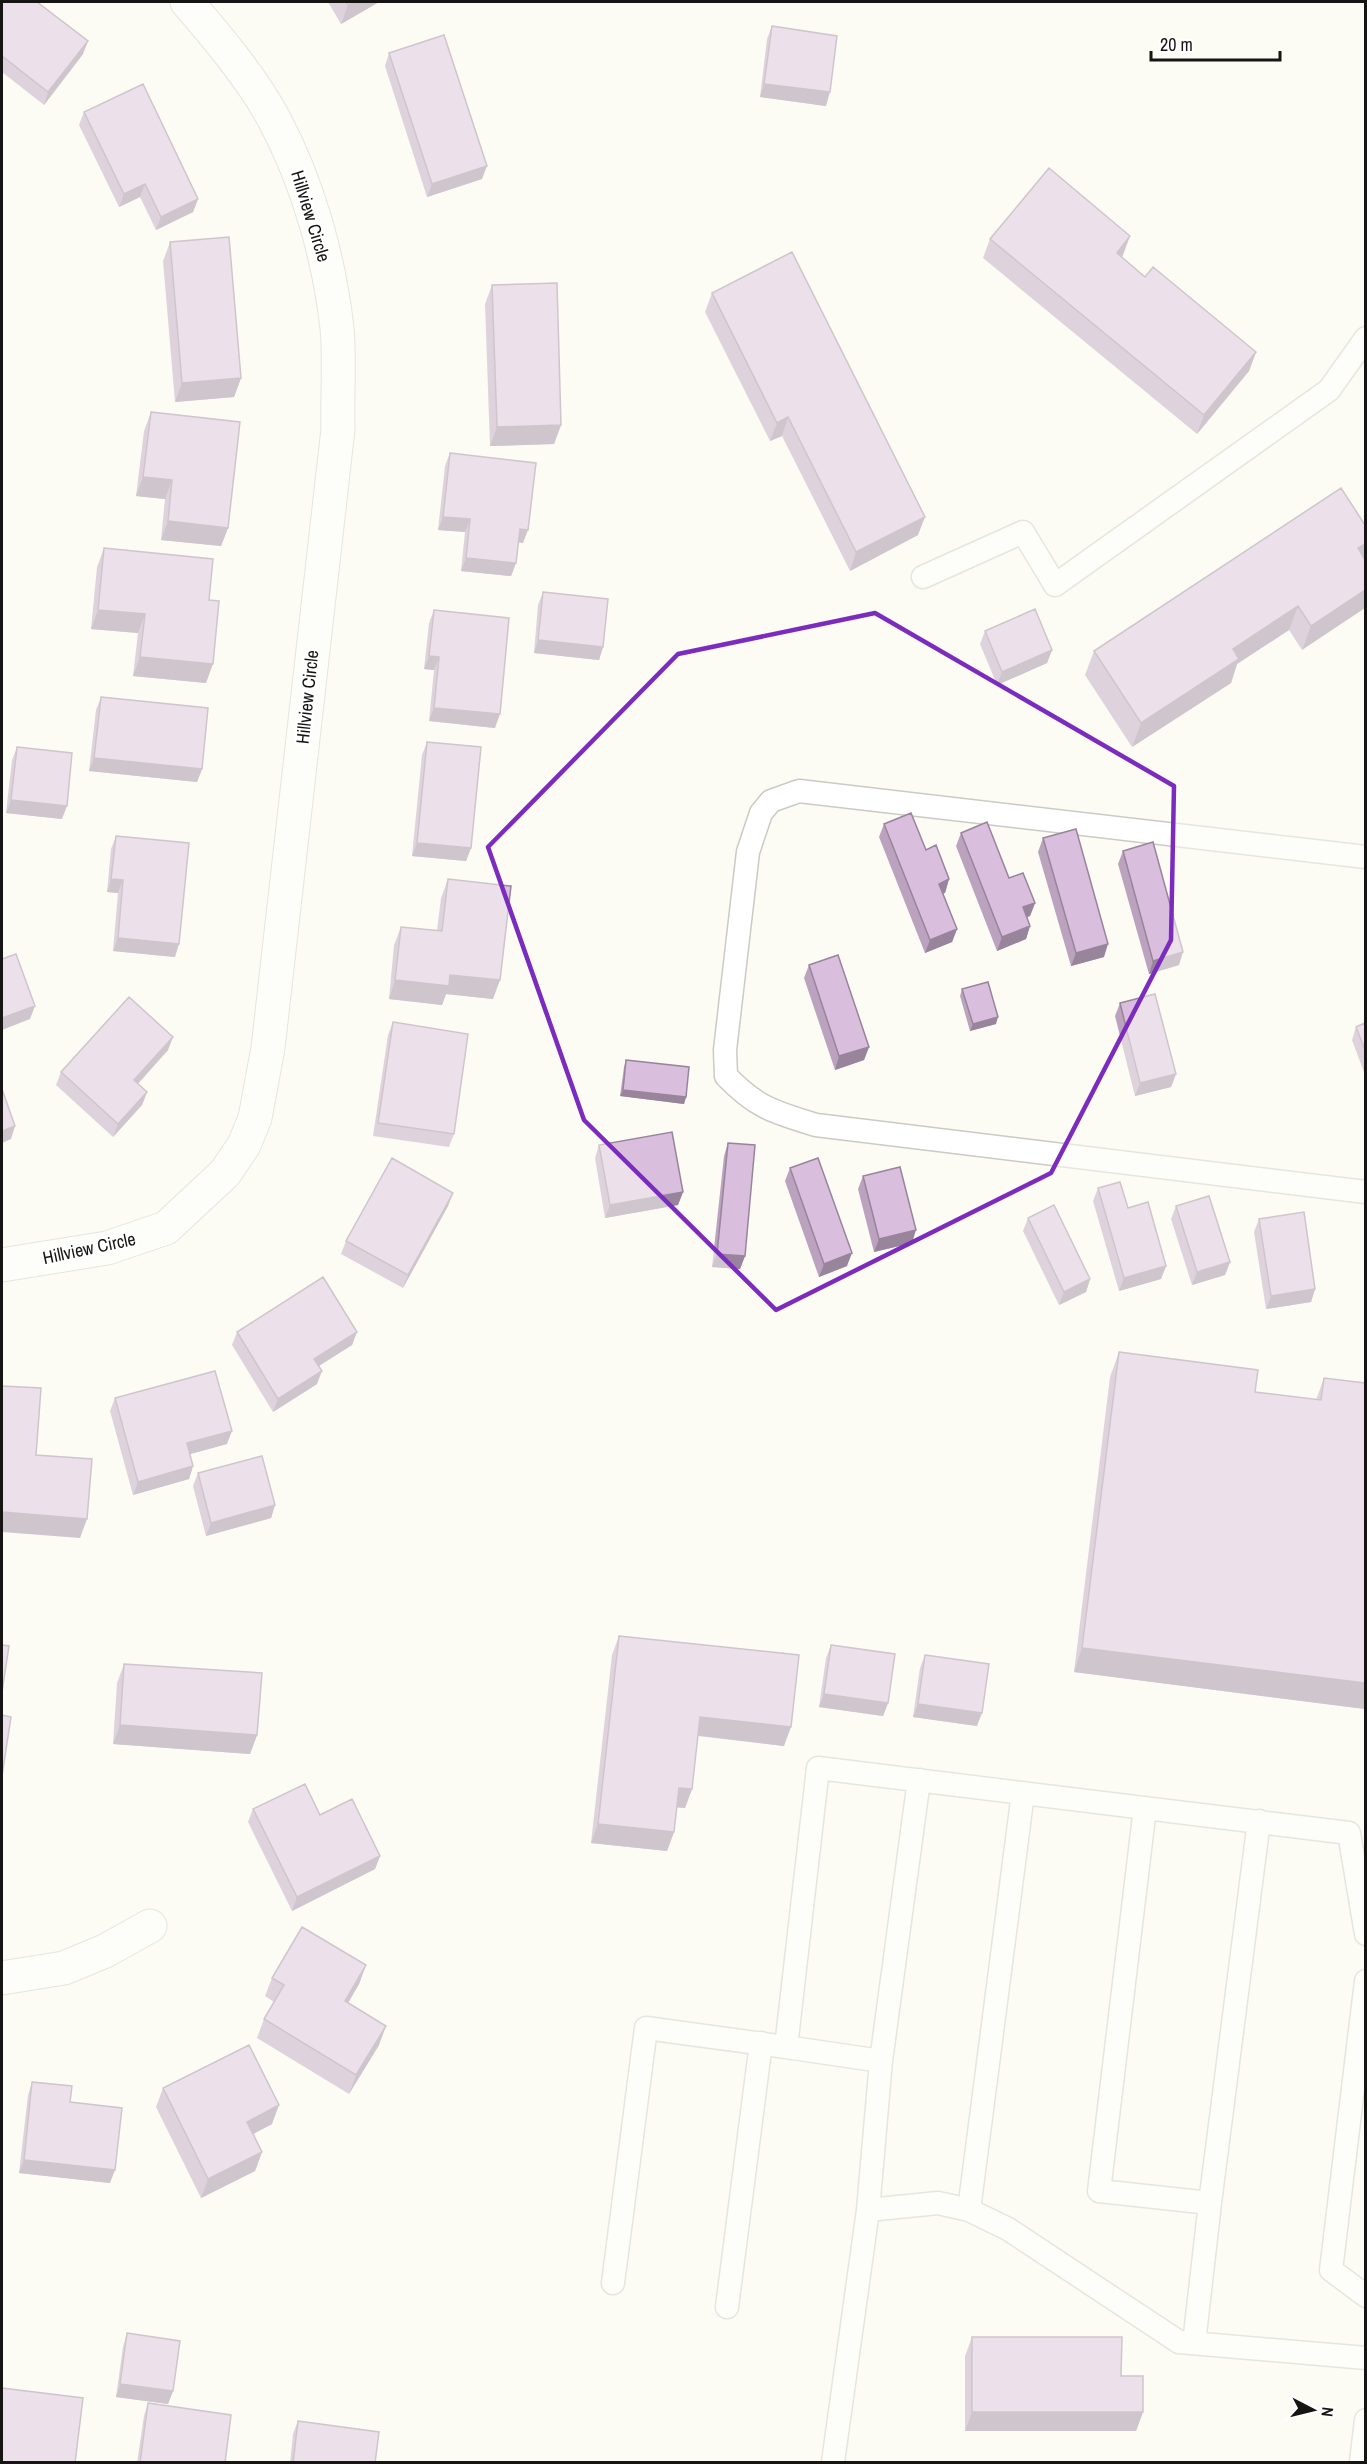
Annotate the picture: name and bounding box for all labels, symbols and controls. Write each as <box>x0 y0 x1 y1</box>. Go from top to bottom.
scale bar <box>1151 24 1280 62</box>
text: 20 m <box>1160 32 1193 57</box>
street label: Hillview Circle <box>285 167 337 265</box>
street label: Hillview Circle <box>290 649 324 745</box>
street label: Hillview Circle <box>40 1226 138 1270</box>
north arrow <box>1283 2380 1343 2440</box>
text: N <box>1316 2406 1339 2418</box>

